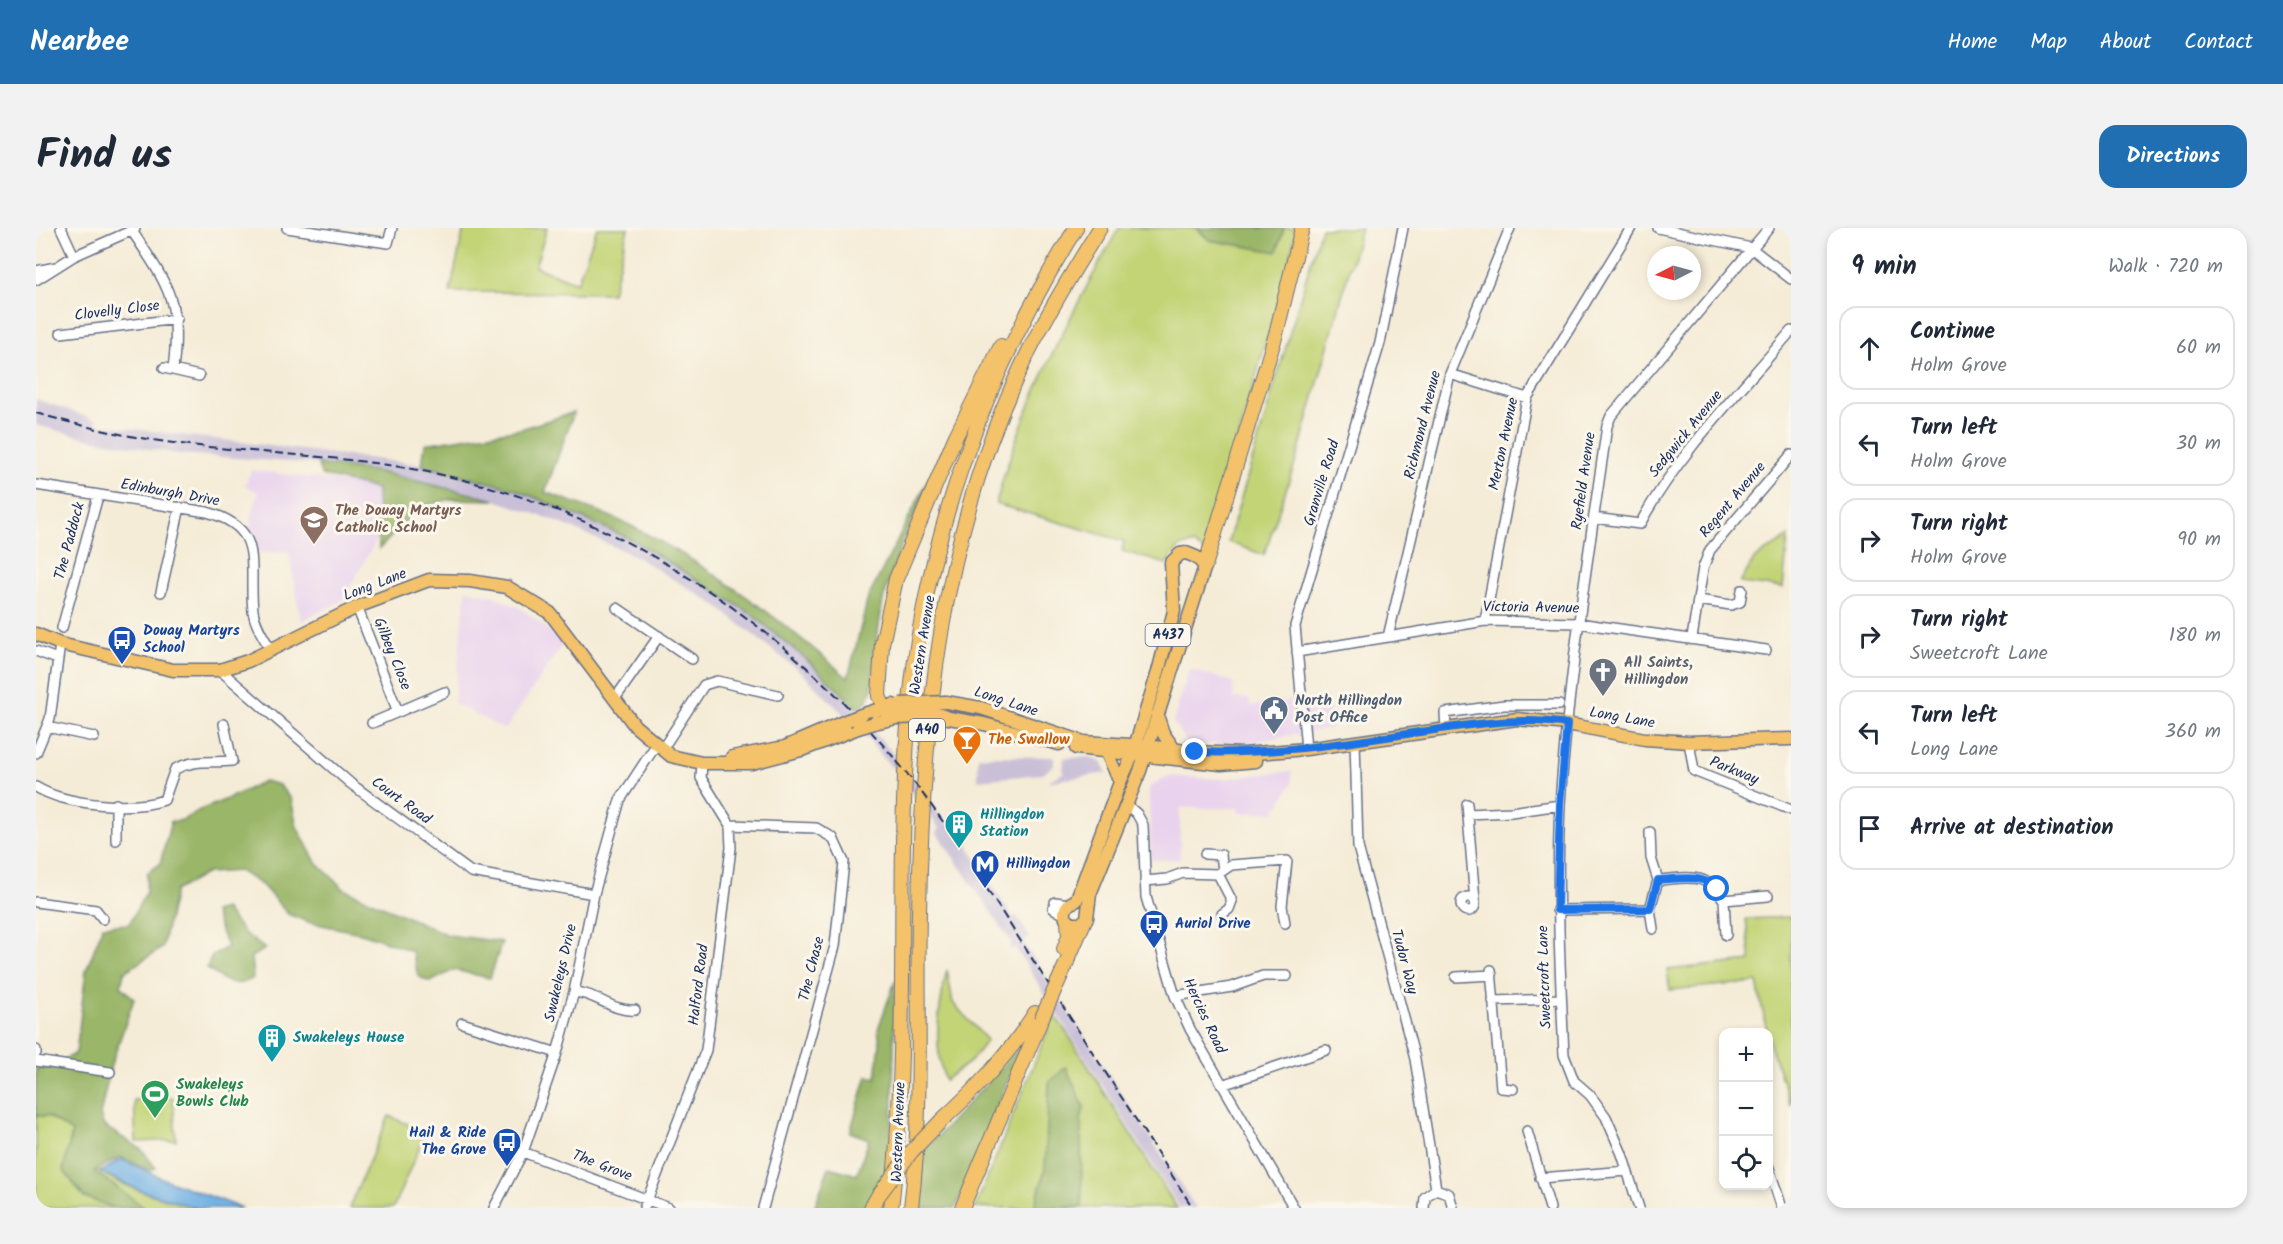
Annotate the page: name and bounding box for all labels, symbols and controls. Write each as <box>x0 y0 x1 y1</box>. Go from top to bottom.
text: Nearbee <box>30 20 129 65</box>
text: Home <box>1948 26 1997 59</box>
text: Map <box>2030 26 2067 59</box>
text: About <box>2100 26 2151 59</box>
text: Contact <box>2184 26 2253 59</box>
text: Find us <box>36 123 172 190</box>
button: Directions <box>2099 125 2247 188</box>
north arrow <box>1647 246 1701 300</box>
text: 9 min <box>1851 246 1917 288</box>
text: Walk · 720 m <box>2108 251 2223 283</box>
street label: Clovelly Close <box>73 294 161 328</box>
text: Continue <box>1910 315 1995 350</box>
icon: ahead <box>1853 332 1886 365</box>
text: 60 m <box>2176 332 2221 364</box>
text: Holm Grove <box>1910 350 2007 382</box>
street label: Richmond Avenue <box>1398 368 1448 482</box>
street label: Sedgwick Avenue <box>1643 385 1729 483</box>
street label: Merton Avenue <box>1482 395 1526 493</box>
text: Turn left <box>1910 411 1997 446</box>
icon: left <box>1853 428 1886 461</box>
text: 30 m <box>2176 428 2221 460</box>
street label: Ryefield Avenue <box>1565 430 1603 531</box>
street label: Granville Road <box>1297 436 1347 529</box>
text: Holm Grove <box>1910 446 2007 478</box>
street label: Regent Avenue <box>1694 456 1772 543</box>
street label: Edinburgh Drive <box>118 472 222 514</box>
street label: The Paddock <box>48 499 92 583</box>
place label: The Douay Martyrs Catholic School <box>335 499 461 540</box>
school or university icon: The Douay Martyrs Catholic School <box>298 504 330 546</box>
text: Turn right <box>1910 507 2008 542</box>
icon: right <box>1853 524 1886 557</box>
text: 90 m <box>2177 524 2221 556</box>
text: Holm Grove <box>1910 542 2007 574</box>
street label: Long Lane <box>340 562 410 608</box>
street label: Western Avenue <box>903 593 943 697</box>
street label: Victoria Avenue <box>1483 595 1580 621</box>
text: Turn right <box>1910 603 2008 638</box>
street label: Gilbey Close <box>367 614 418 694</box>
place label: Douay Martyrs School <box>143 619 240 660</box>
icon: right <box>1853 620 1886 653</box>
text: 180 m <box>2169 620 2221 652</box>
bus stop icon: Douay Martyrs School <box>106 624 138 666</box>
road number: A437 <box>1146 624 1190 646</box>
text: Sweetcroft Lane <box>1910 638 2048 670</box>
place label: All Saints, Hillingdon <box>1624 651 1693 692</box>
church icon: All Saints, Hillingdon <box>1587 656 1619 698</box>
street label: Long Lane <box>971 680 1041 724</box>
place label: North Hillingdon Post Office <box>1295 689 1402 730</box>
public building icon: North Hillingdon Post Office <box>1258 694 1290 736</box>
text: Turn left <box>1910 699 1997 734</box>
street label: Long Lane <box>1587 700 1657 736</box>
icon: left <box>1853 716 1886 749</box>
text: 360 m <box>2165 716 2221 748</box>
road number: A40 <box>909 719 945 741</box>
bar icon: The Swallow <box>951 724 983 766</box>
place label: The Swallow <box>988 728 1070 752</box>
text: Long Lane <box>1910 734 1998 766</box>
route end <box>1181 738 1207 764</box>
street label: Parkway <box>1706 750 1763 792</box>
street label: Court Road <box>366 771 437 832</box>
place label: Hillingdon Station <box>980 803 1044 844</box>
building icon: Hillingdon Station <box>943 808 975 850</box>
text: Arrive at destination <box>1910 811 2113 846</box>
icon: arrive <box>1853 812 1886 845</box>
metro station icon: Hillingdon <box>969 848 1001 890</box>
place label: Hillingdon <box>1006 852 1070 876</box>
route start <box>1703 875 1729 901</box>
bus stop icon: Auriol Drive <box>1138 908 1170 950</box>
place label: Auriol Drive <box>1175 912 1251 936</box>
street label: Swakeleys Drive <box>538 921 584 1024</box>
street label: Sweetcroft Lane <box>1531 925 1559 1029</box>
street label: Tudor Way <box>1384 927 1424 998</box>
street label: The Chase <box>792 934 832 1004</box>
street label: Halford Road <box>682 942 716 1027</box>
street label: Hercies Road <box>1176 974 1232 1058</box>
building icon: Swakeleys House <box>256 1022 288 1064</box>
place label: Swakeleys House <box>293 1026 405 1050</box>
map controls <box>1719 1028 1773 1190</box>
button: + <box>1719 1028 1773 1082</box>
place label: Swakeleys Bowls Club <box>176 1073 249 1114</box>
sports icon: Swakeleys Bowls Club <box>139 1078 171 1120</box>
street label: Western Avenue <box>885 1081 913 1183</box>
button: − <box>1719 1082 1773 1136</box>
place label: Hail & Ride The Grove <box>409 1121 487 1162</box>
bus stop icon: Hail & Ride The Grove <box>491 1126 523 1168</box>
button: locate <box>1719 1136 1773 1190</box>
street label: The Grove <box>568 1144 636 1189</box>

